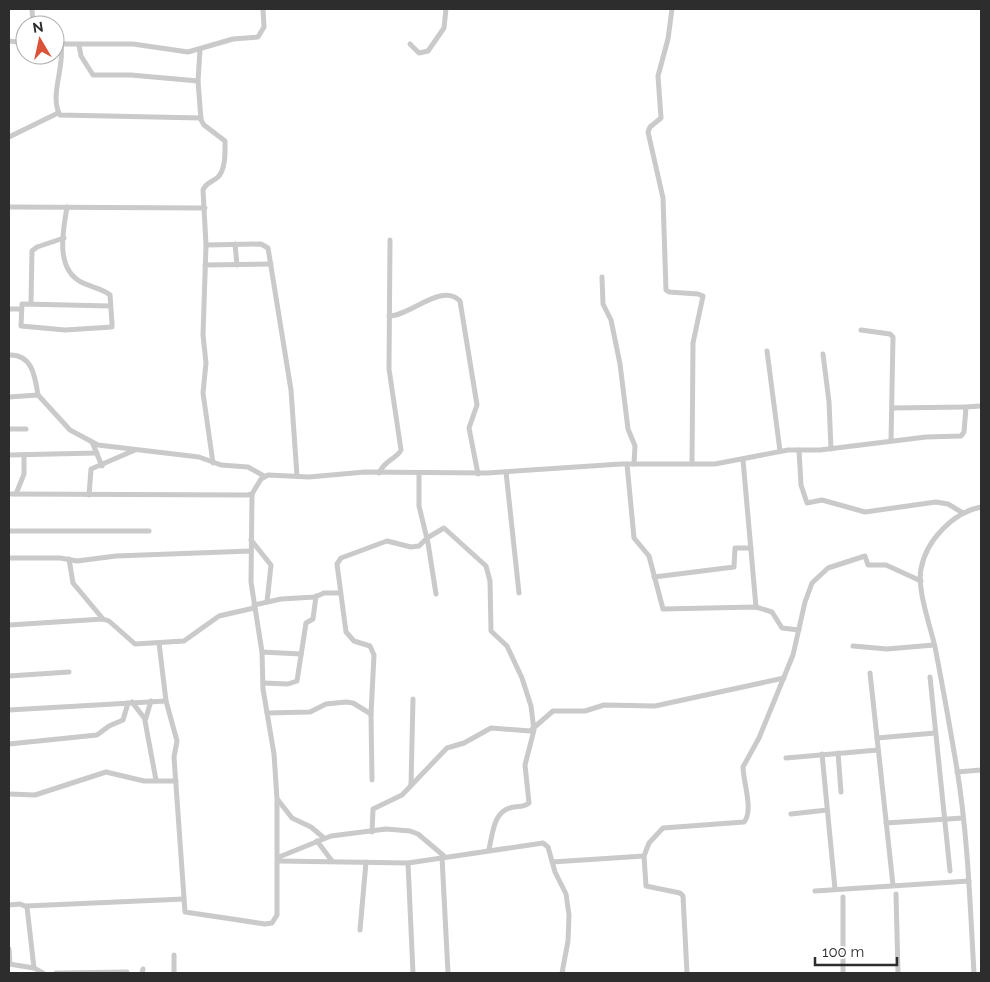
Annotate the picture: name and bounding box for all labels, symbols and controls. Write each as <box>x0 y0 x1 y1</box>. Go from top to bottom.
north arrow <box>15 15 65 65</box>
text: N <box>31 18 44 36</box>
scale bar <box>815 934 898 966</box>
text: 100 m <box>822 943 864 961</box>

